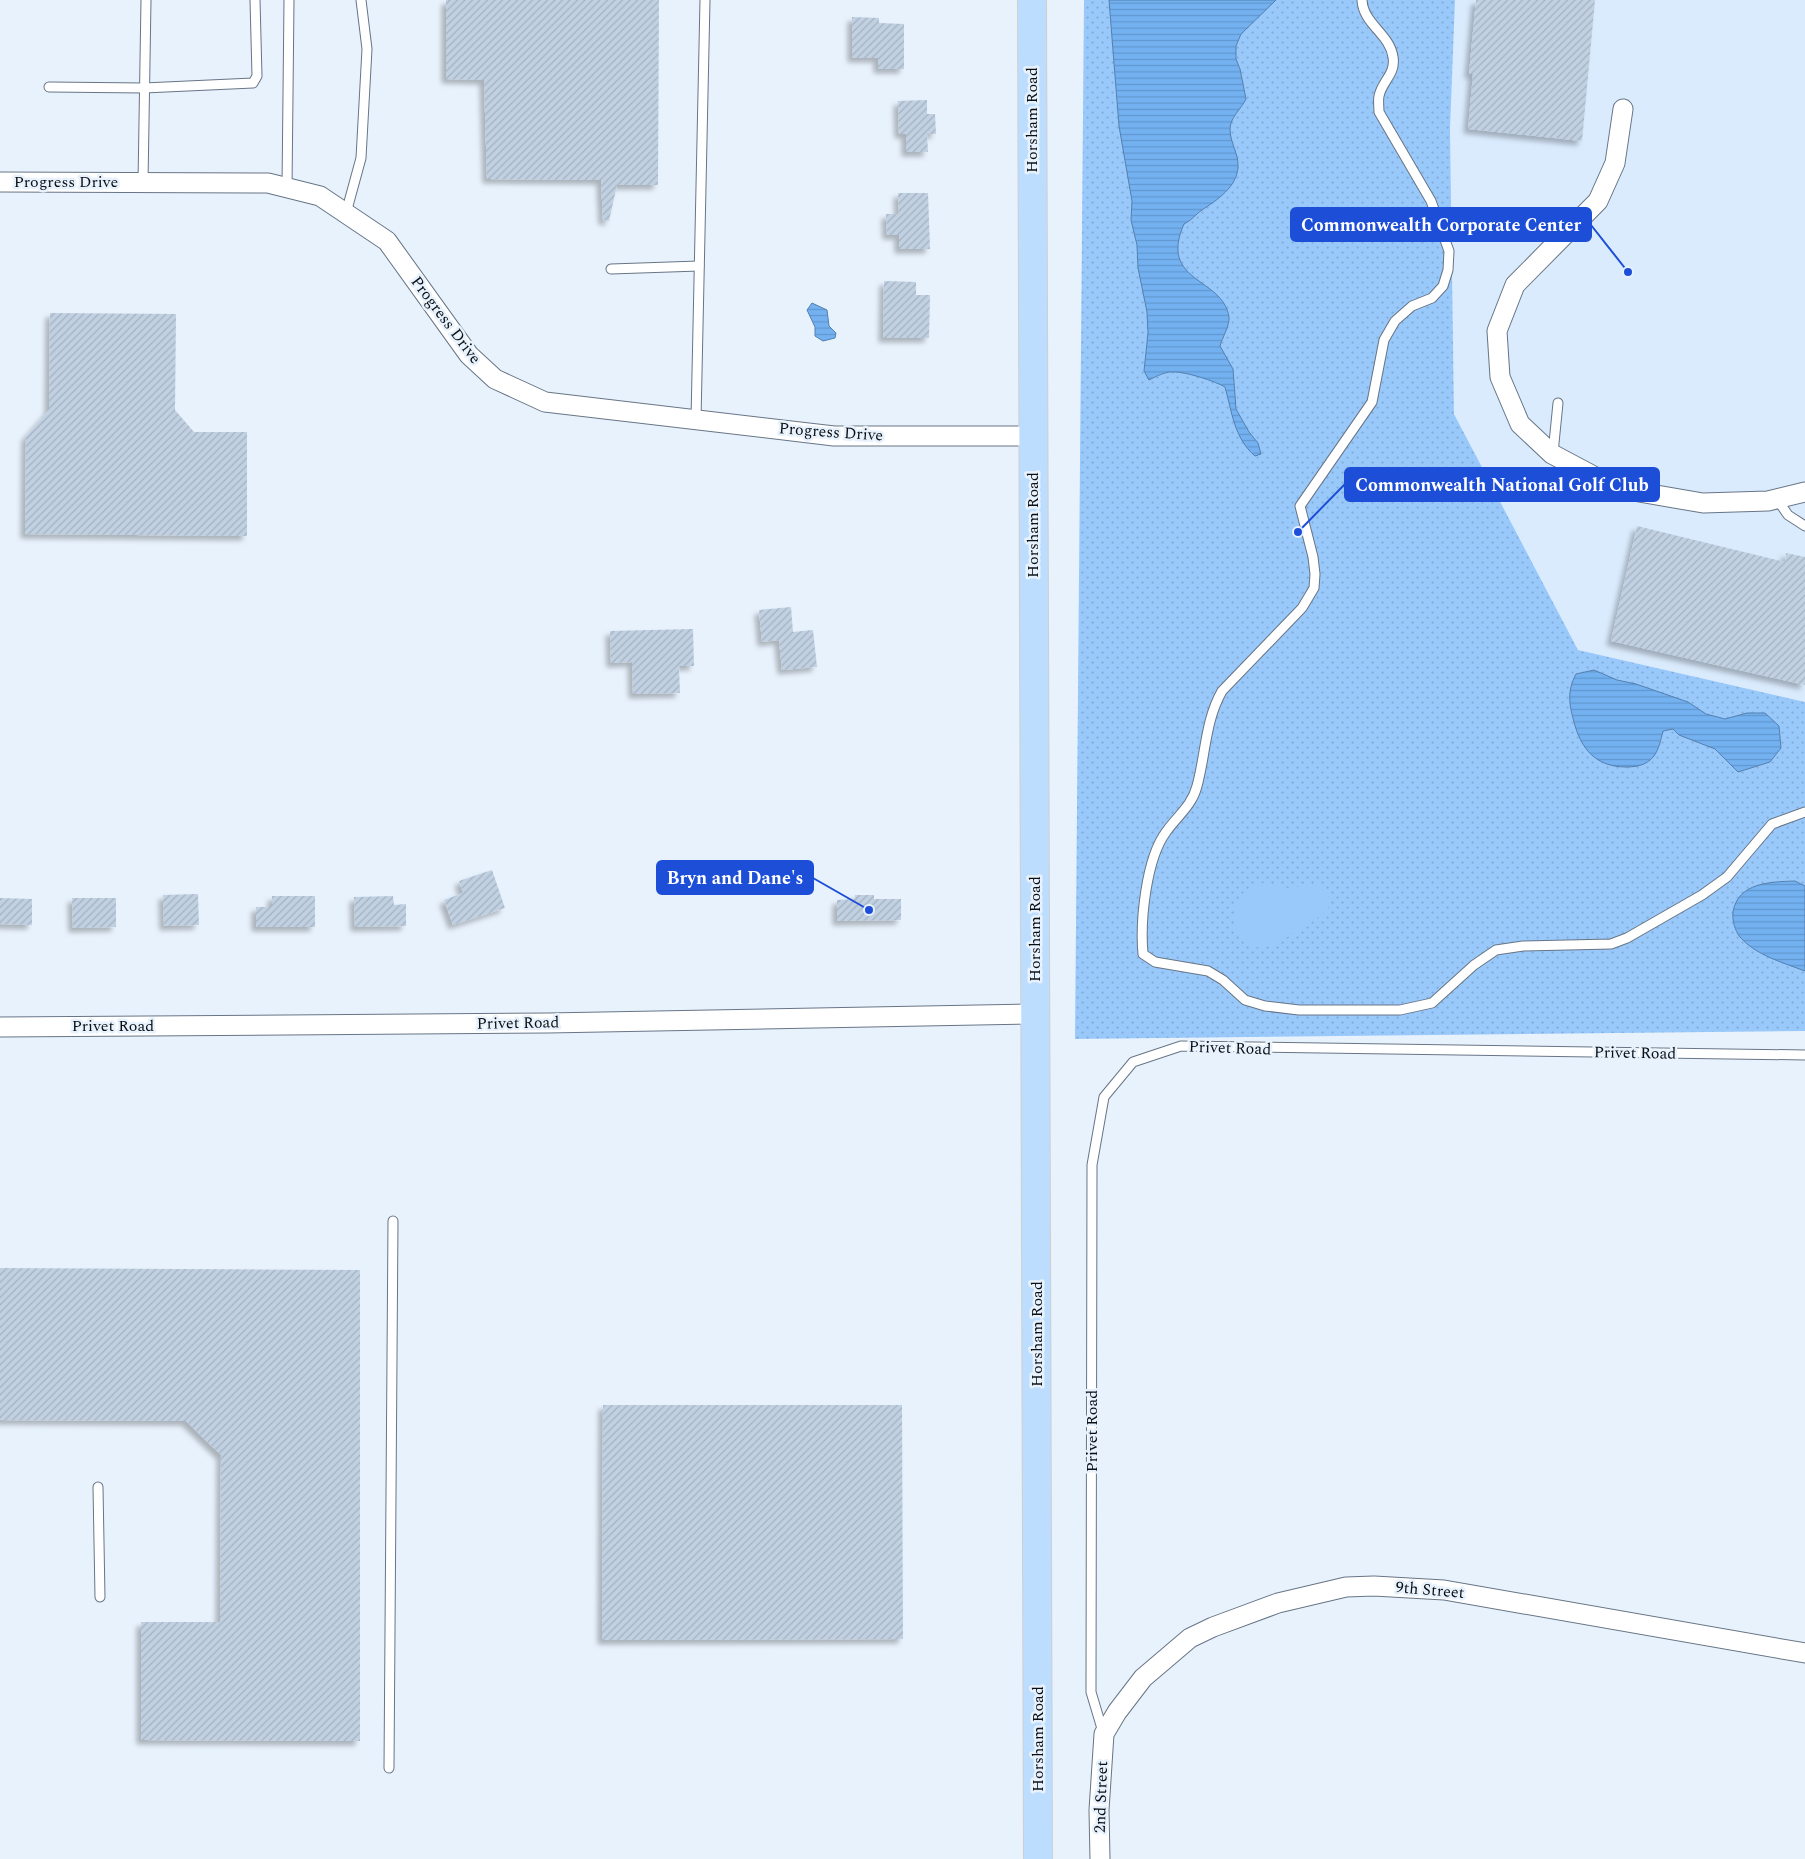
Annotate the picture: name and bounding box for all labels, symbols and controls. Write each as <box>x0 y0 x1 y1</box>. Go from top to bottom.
street label: Horsham Road <box>1020 67 1044 173</box>
street label: Progress Drive <box>14 170 118 194</box>
callout: Commonwealth Corporate Center <box>1291 208 1591 241</box>
text: Commonwealth Corporate Center <box>1301 212 1581 239</box>
street label: Progress Drive <box>405 271 487 369</box>
street label: Progress Drive <box>778 416 884 448</box>
callout: Commonwealth National Golf Club <box>1345 468 1659 501</box>
street label: Horsham Road <box>1021 472 1045 578</box>
text: Commonwealth National Golf Club <box>1355 472 1649 499</box>
callout: Bryn and Dane's <box>657 861 813 894</box>
text: Bryn and Dane's <box>667 865 803 892</box>
street label: Horsham Road <box>1023 876 1047 982</box>
street label: Privet Road <box>477 1010 560 1036</box>
street label: Privet Road <box>72 1014 154 1038</box>
street label: Privet Road <box>1188 1035 1272 1061</box>
street label: Privet Road <box>1594 1040 1677 1066</box>
street label: Horsham Road <box>1025 1281 1049 1387</box>
street label: Privet Road <box>1080 1390 1104 1472</box>
street label: 9th Street <box>1395 1575 1466 1605</box>
street label: Horsham Road <box>1026 1686 1050 1792</box>
street label: 2nd Street <box>1088 1760 1114 1834</box>

